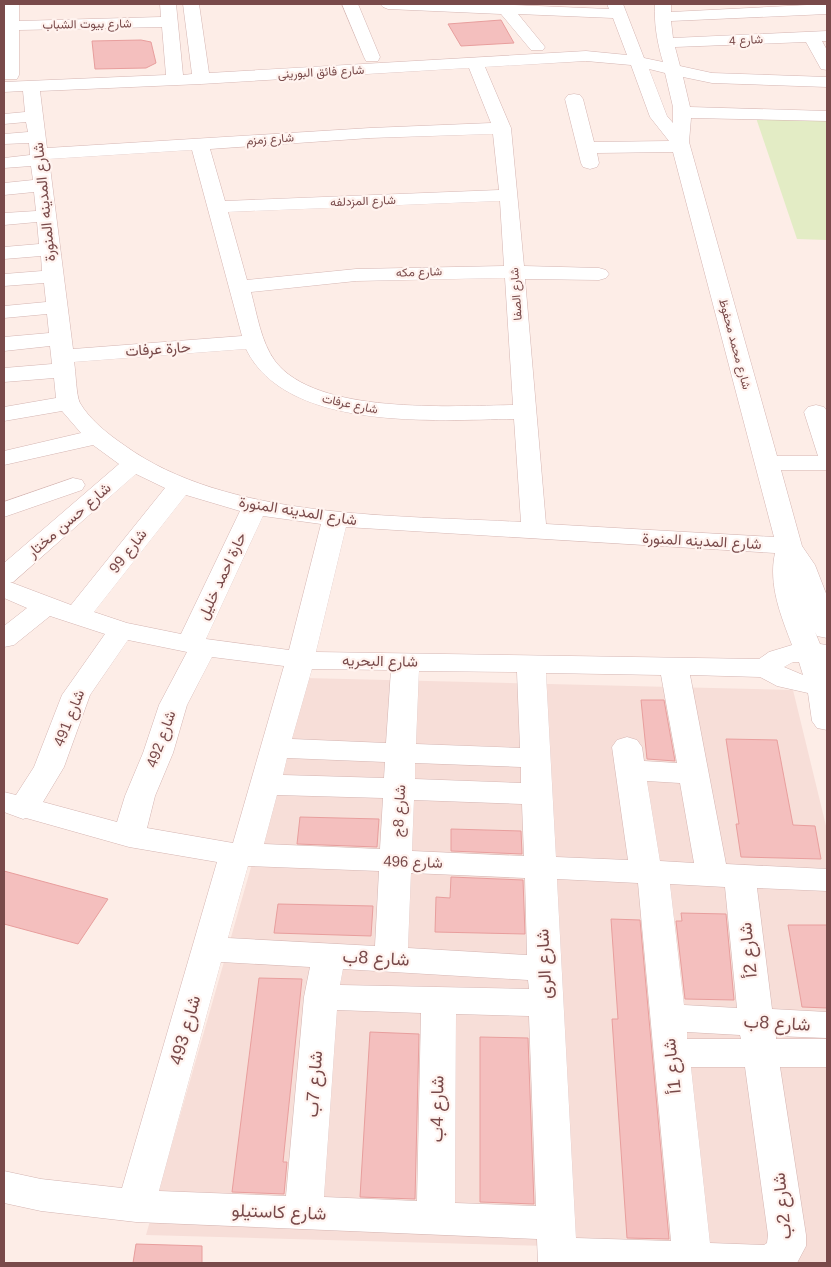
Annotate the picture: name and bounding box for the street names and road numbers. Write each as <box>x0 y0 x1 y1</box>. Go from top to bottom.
street label: شارع بيوت الشباب <box>42 16 132 34</box>
street label: شارع 4 <box>729 32 764 50</box>
street label: شارع فائق البورينى <box>277 63 365 83</box>
street label: شارع زمزم <box>246 130 295 150</box>
street label: شارع المدينه المنورة <box>29 141 61 262</box>
street label: شارع المزدلفه <box>330 193 396 211</box>
street label: شارع مكه <box>396 264 442 282</box>
street label: شارع الصفا <box>507 267 527 321</box>
street label: شارع محمد محفوظ <box>714 297 754 391</box>
street label: حارة عرفات <box>125 338 191 360</box>
street label: شارع عرفات <box>320 391 379 419</box>
street label: شارع حسن مختار <box>23 479 116 563</box>
street label: شارع المدينه المنورة <box>237 493 359 531</box>
street label: شارع 99 <box>105 525 152 578</box>
street label: شارع المدينه المنورة <box>642 529 762 555</box>
street label: حارة احمد خليل <box>194 530 250 622</box>
street label: شارع البحريه <box>342 651 418 673</box>
street label: شارع 491 <box>50 687 90 750</box>
street label: شارع 492 <box>142 708 182 771</box>
street label: شارع 8ج <box>389 784 411 838</box>
street label: شارع 496 <box>383 852 443 874</box>
street label: شارع 2أ <box>735 921 763 979</box>
street label: شارع الرى <box>532 928 558 1000</box>
street label: شارع 8ب <box>342 946 410 972</box>
street label: شارع 493 <box>166 993 206 1068</box>
street label: شارع 8ب <box>743 1011 811 1037</box>
street label: شارع 1أ <box>659 1037 687 1095</box>
street label: شارع 7ب <box>302 1050 328 1118</box>
street label: شارع 4ب <box>426 1075 450 1143</box>
street label: شارع 2ب <box>769 1171 797 1240</box>
street label: شارع كاستيلو <box>231 1200 327 1226</box>

